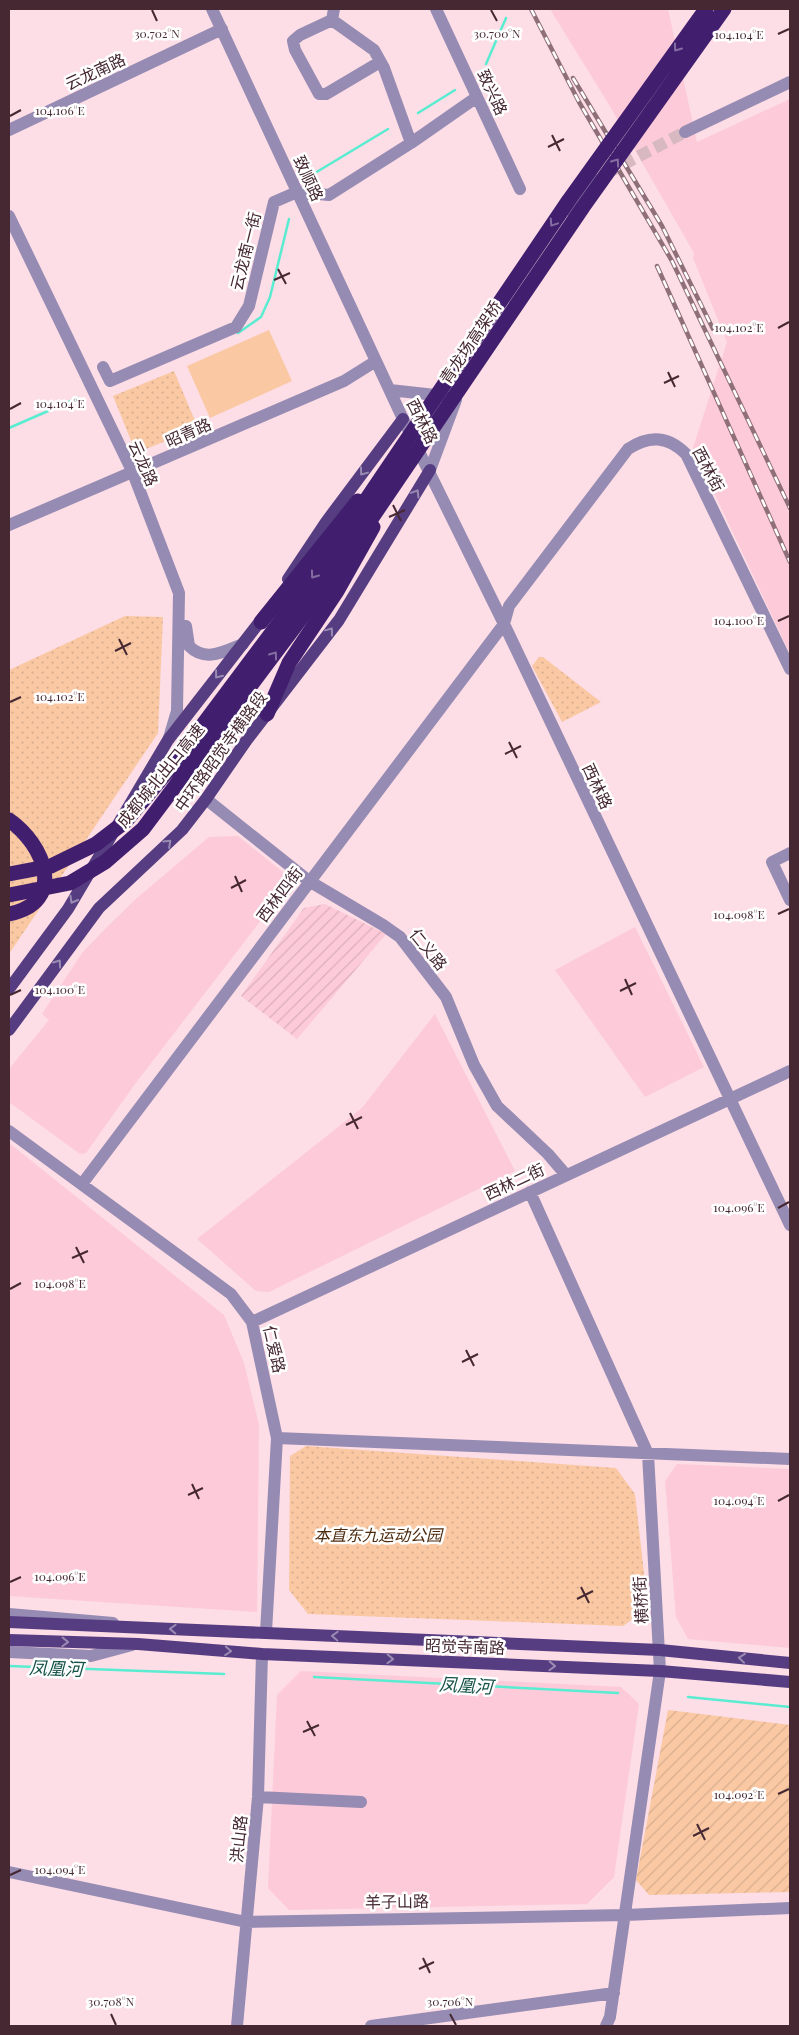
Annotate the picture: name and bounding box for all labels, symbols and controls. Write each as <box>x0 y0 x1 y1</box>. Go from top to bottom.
text: 30.702°N <box>134 25 180 41</box>
text: 30.700°N <box>473 25 521 41</box>
text: 104.104°E <box>714 26 764 42</box>
one-way arrow <box>674 42 683 52</box>
street label: 云龙南路 <box>62 48 128 94</box>
street label: 致兴路 <box>473 66 513 118</box>
text: 104.106°E <box>35 102 85 118</box>
street label: 致顺路 <box>289 152 329 204</box>
one-way arrow <box>610 158 619 168</box>
street label: 云龙南一街 <box>225 210 265 292</box>
one-way arrow <box>550 218 559 227</box>
street label: 青龙场高架桥 <box>434 296 506 388</box>
text: 104.102°E <box>714 319 764 335</box>
text: 104.104°E <box>35 395 85 411</box>
street label: 西林路 <box>403 395 443 447</box>
street label: 昭青路 <box>162 413 214 451</box>
street label: 云龙路 <box>125 437 163 489</box>
street label: 西林街 <box>688 443 730 495</box>
one-way arrow <box>361 466 369 475</box>
one-way arrow <box>409 490 419 499</box>
one-way arrow <box>312 569 320 578</box>
text: 104.100°E <box>714 612 764 628</box>
one-way arrow <box>324 627 333 637</box>
one-way arrow <box>268 651 277 661</box>
one-way arrow <box>216 669 224 678</box>
street label: 中环路昭觉寺横路段 <box>169 687 271 815</box>
text: 104.102°E <box>35 688 85 704</box>
street label: 成都城北出口高速 <box>112 719 208 831</box>
street label: 西林路 <box>578 760 618 812</box>
one-way arrow <box>162 840 171 849</box>
street label: 西林四街 <box>251 862 307 926</box>
one-way arrow <box>70 894 80 903</box>
text: 104.098°E <box>713 906 765 922</box>
street label: 仁义路 <box>406 924 452 974</box>
one-way arrow <box>53 960 61 969</box>
text: 104.100°E <box>35 981 85 997</box>
street label: 西林二街 <box>481 1158 547 1204</box>
text: 104.096°E <box>713 1199 765 1215</box>
text: 104.098°E <box>34 1275 86 1291</box>
street label: 仁爱路 <box>259 1323 291 1375</box>
text: 104.094°E <box>714 1492 764 1508</box>
park label: 本直东九运动公园 <box>314 1524 444 1545</box>
text: 104.096°E <box>34 1568 86 1584</box>
street label: 横桥街 <box>628 1575 652 1625</box>
one-way arrow <box>168 1623 176 1634</box>
one-way arrow <box>331 1630 339 1641</box>
street label: 昭觉寺南路 <box>425 1634 505 1658</box>
one-way arrow <box>62 1637 70 1647</box>
one-way arrow <box>224 1645 232 1656</box>
one-way arrow <box>737 1653 745 1664</box>
one-way arrow <box>386 1654 394 1664</box>
water label: 凤凰河 <box>29 1655 86 1681</box>
one-way arrow <box>549 1661 557 1671</box>
water label: 凤凰河 <box>438 1672 497 1699</box>
text: 104.092°E <box>714 1786 764 1802</box>
street label: 洪山路 <box>225 1814 251 1864</box>
text: 104.094°E <box>35 1861 85 1877</box>
street label: 羊子山路 <box>365 1890 429 1912</box>
text: 30.708°N <box>88 1993 135 2009</box>
text: 30.706°N <box>427 1993 474 2009</box>

